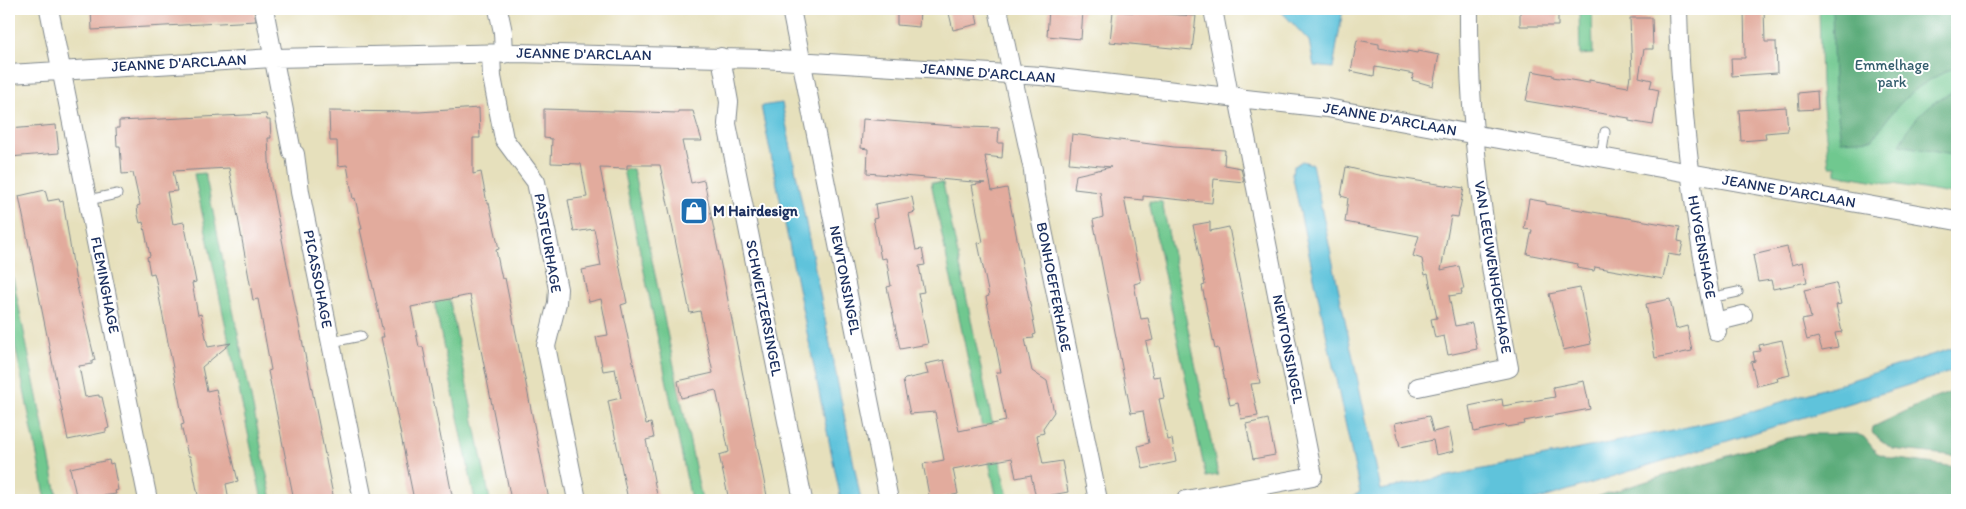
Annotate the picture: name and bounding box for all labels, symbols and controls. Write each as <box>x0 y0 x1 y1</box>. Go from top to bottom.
street label: JEANNE D'ARCLAAN <box>516 44 652 64</box>
street label: JEANNE D'ARCLAAN <box>111 50 247 76</box>
park label: Emmelhage park <box>1855 56 1929 91</box>
street label: JEANNE D'ARCLAAN <box>920 59 1056 87</box>
street label: JEANNE D'ARCLAAN <box>1322 98 1458 140</box>
street label: JEANNE D'ARCLAAN <box>1721 170 1857 212</box>
street label: VAN LEEUWENHOEKHAGE <box>1470 179 1516 355</box>
street label: PASTEURHAGE <box>530 192 566 294</box>
street label: HUYGENSHAGE <box>1684 194 1720 300</box>
shop icon: M Hairdesign <box>679 196 709 226</box>
place label: M Hairdesign <box>713 202 799 221</box>
street label: BONHOEFFERHAGE <box>1033 221 1075 353</box>
street label: NEWTONSINGEL <box>826 224 865 337</box>
street label: PICASSOHAGE <box>300 228 336 330</box>
street label: FLEMINGHAGE <box>87 235 123 335</box>
street label: SCHWEITZERSINGEL <box>742 238 786 378</box>
street label: NEWTONSINGEL <box>1269 293 1308 406</box>

